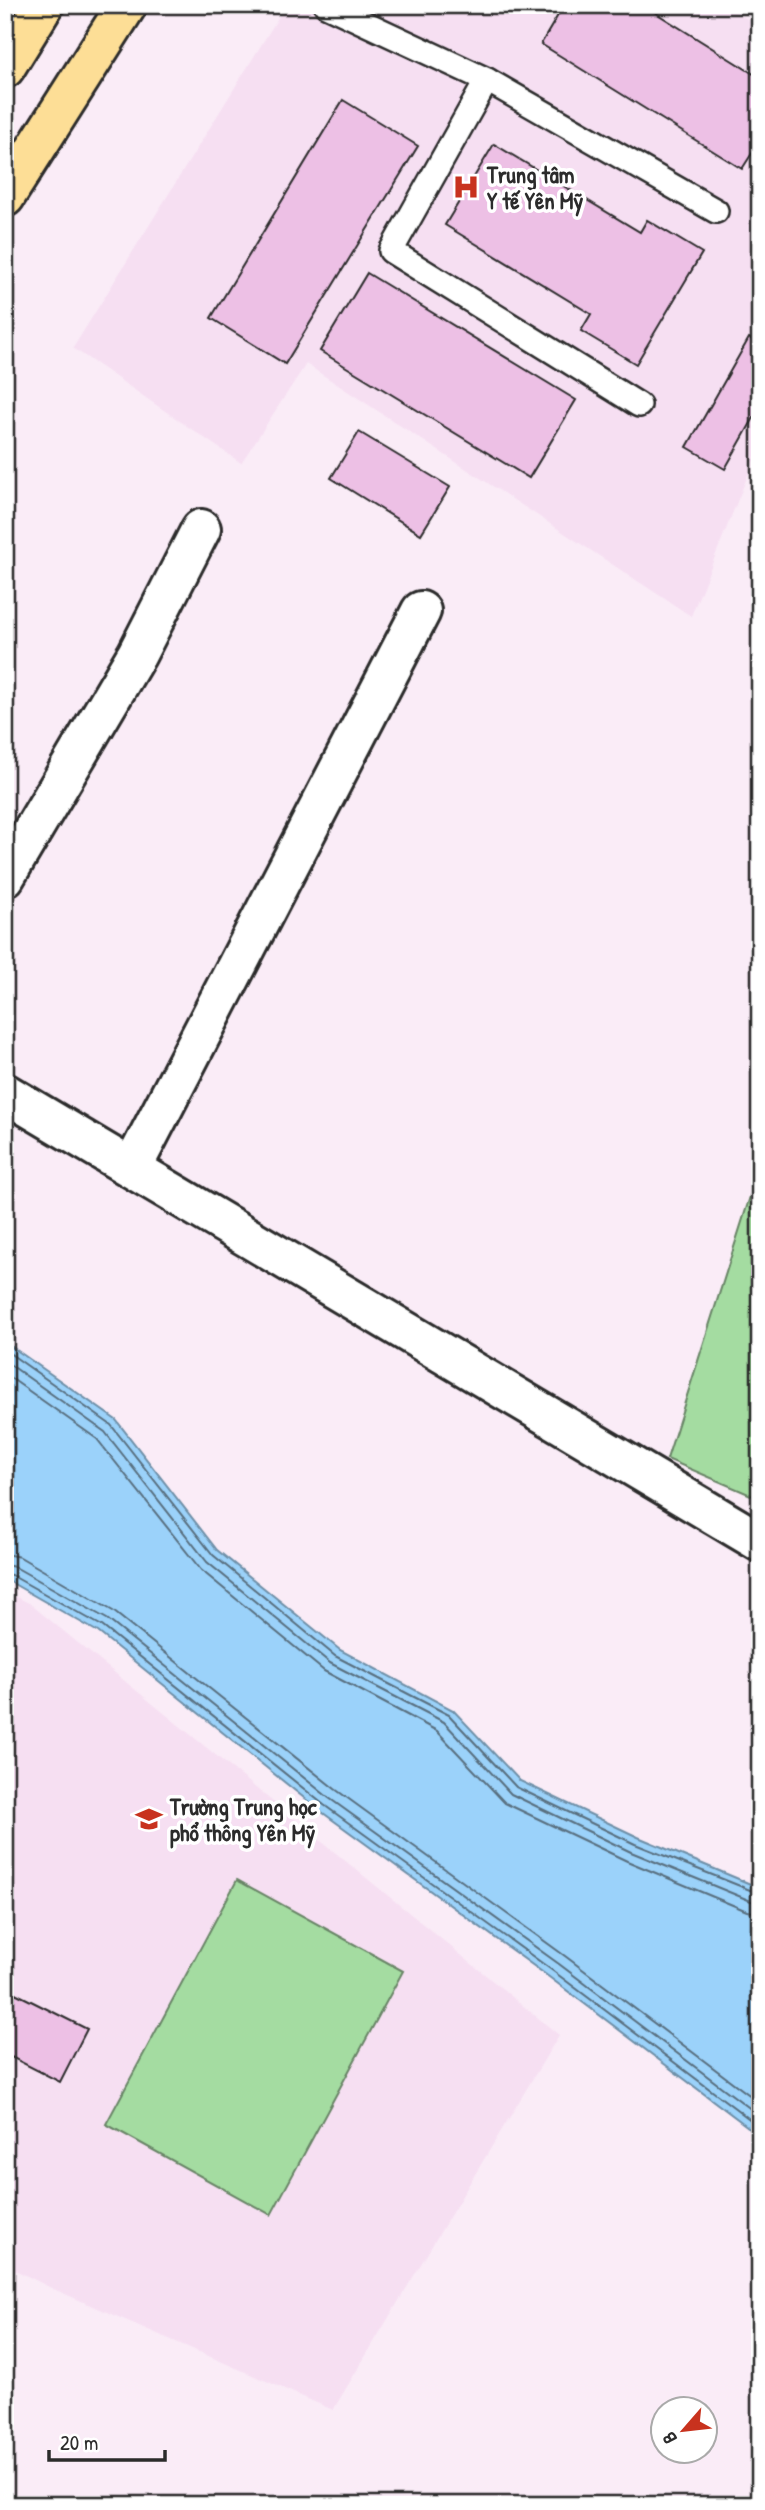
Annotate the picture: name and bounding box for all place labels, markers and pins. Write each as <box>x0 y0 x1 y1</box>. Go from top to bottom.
place label: Trung tâm Y tế Yên Mỹ <box>486 159 584 217</box>
hospital icon: Trung tâm Y tế Yên Mỹ <box>451 172 481 202</box>
place label: Trường Trung học phổ thông Yên Mỹ <box>169 1791 318 1849</box>
school or university icon: Trường Trung học phổ thông Yên Mỹ <box>134 1804 164 1834</box>

